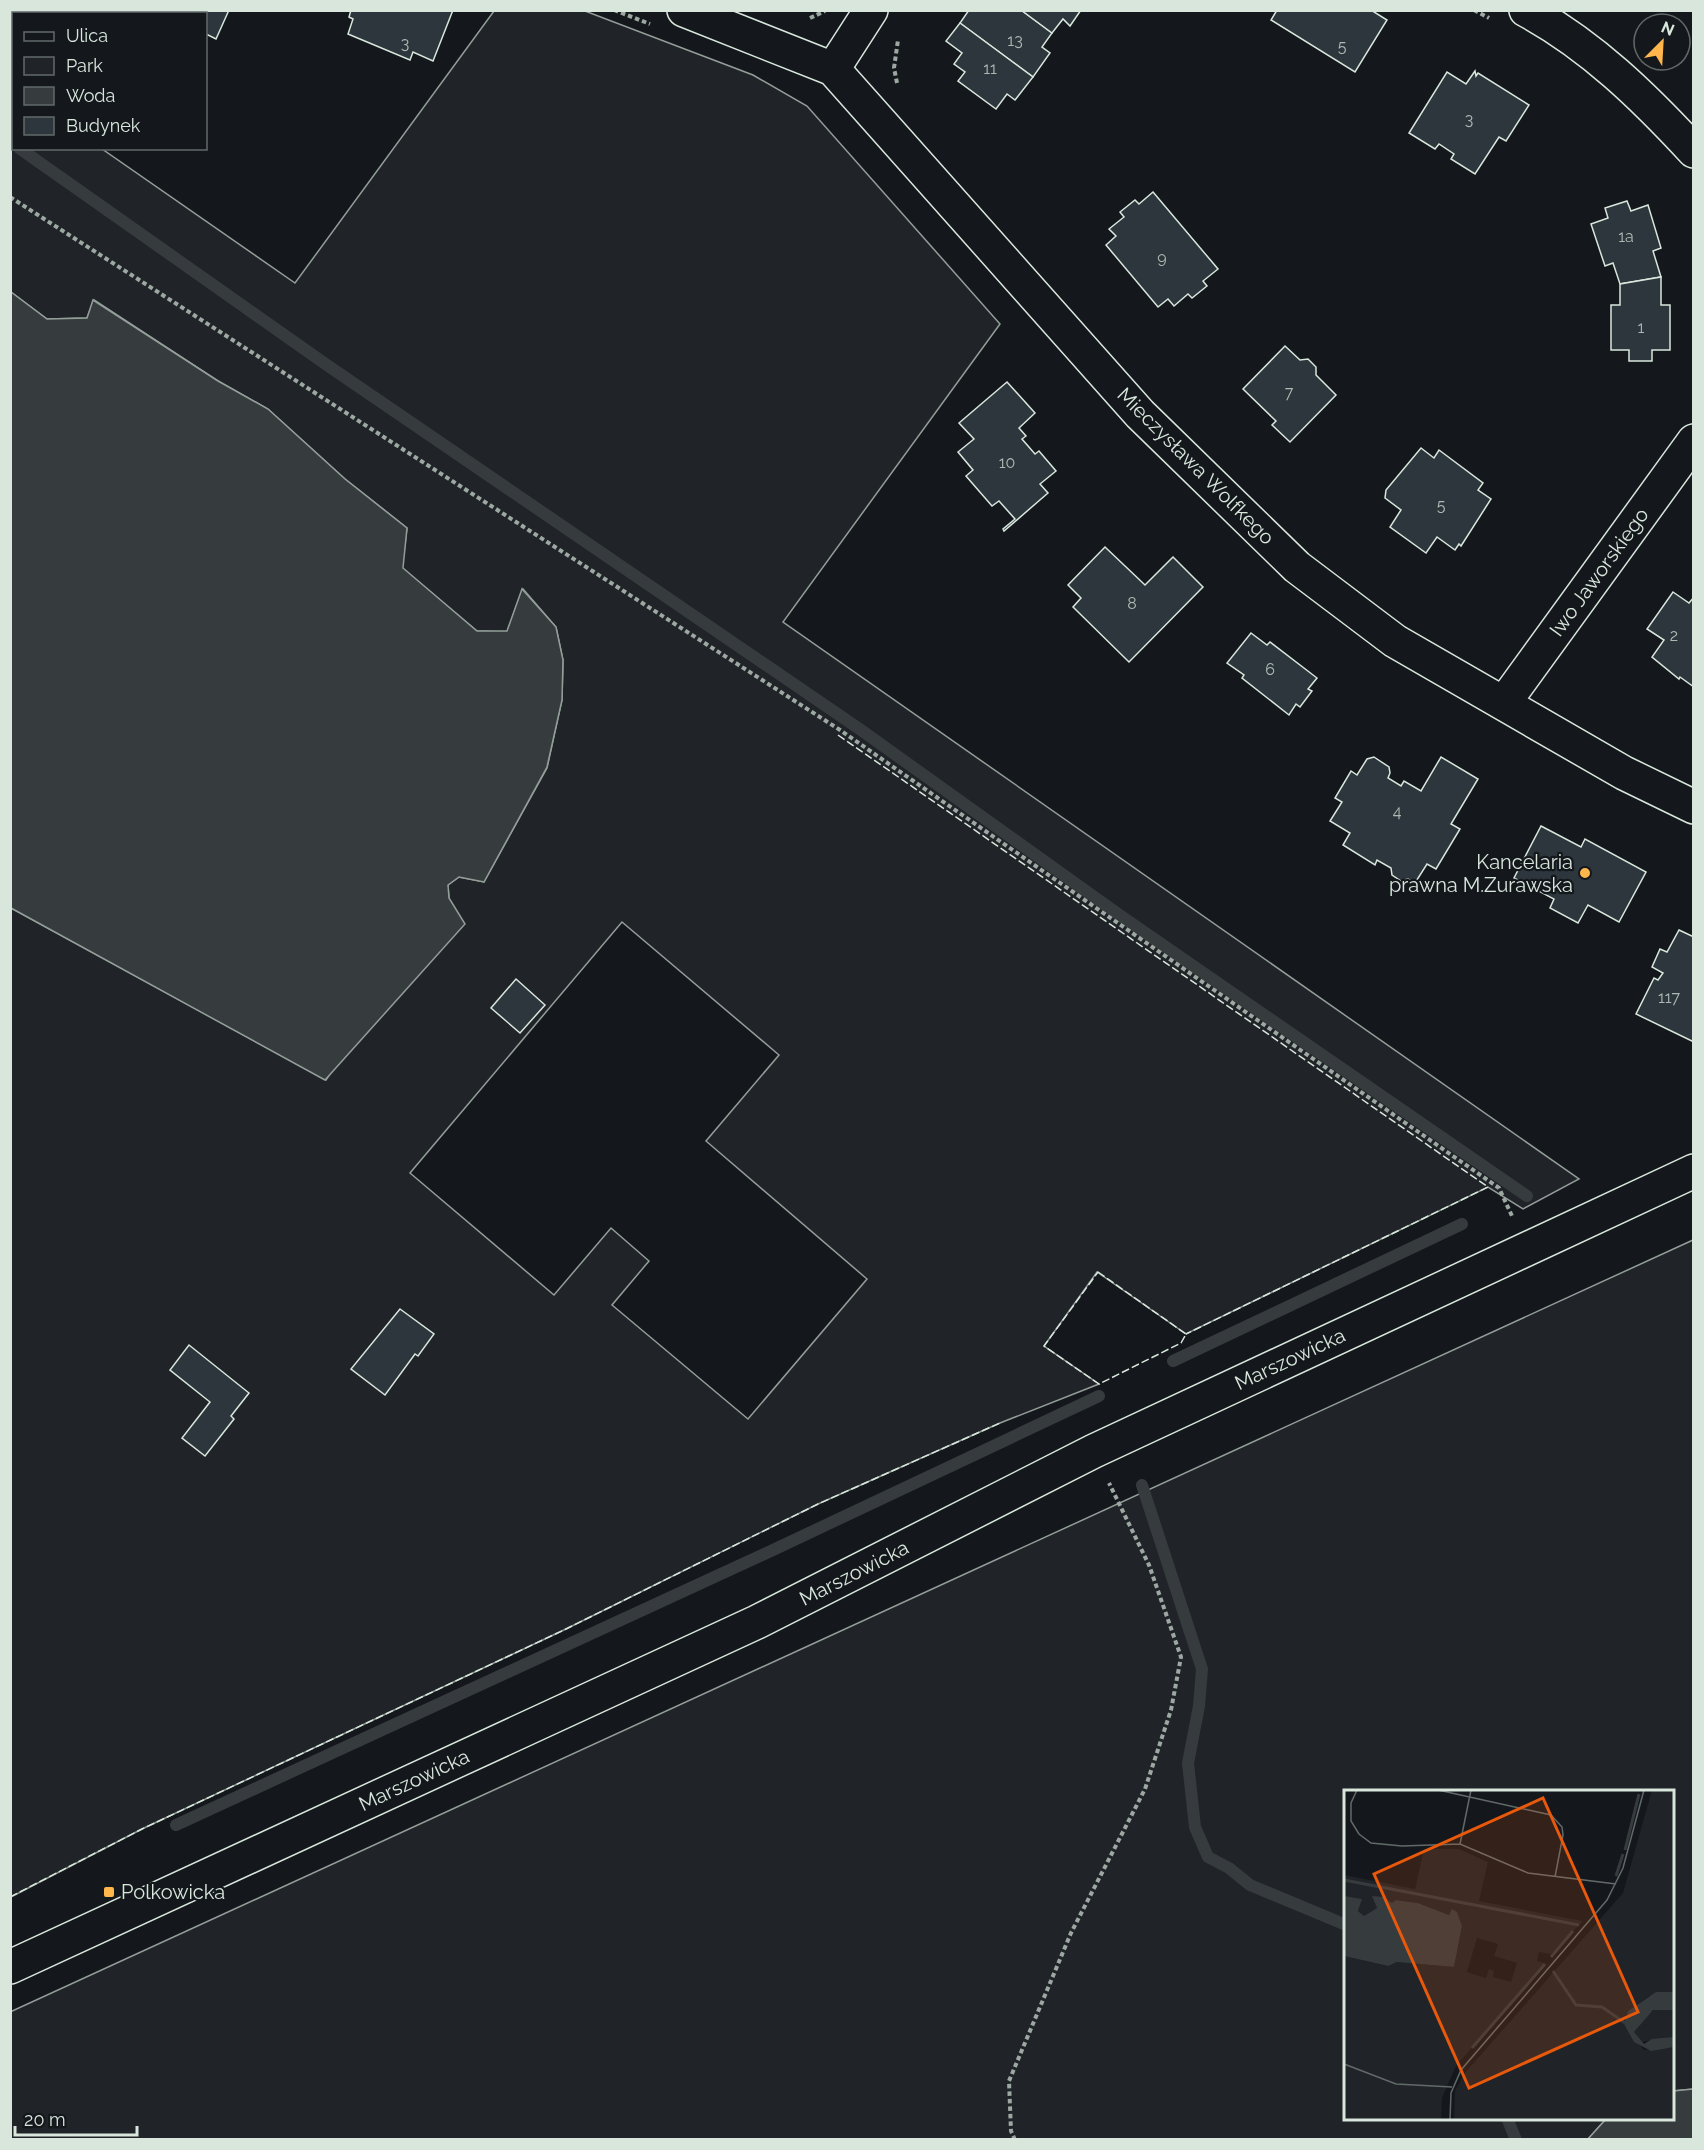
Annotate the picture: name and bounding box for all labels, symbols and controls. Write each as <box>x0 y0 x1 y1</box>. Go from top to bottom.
legend <box>12 12 207 150</box>
north arrow <box>1632 12 1692 72</box>
text: N <box>1658 18 1677 40</box>
text: Ulica <box>66 25 108 46</box>
house number: 13 <box>1007 31 1023 50</box>
house number: 3 <box>401 34 409 53</box>
house number: 5 <box>1338 37 1347 56</box>
text: Park <box>66 55 103 76</box>
house number: 11 <box>983 59 997 78</box>
text: Woda <box>66 85 115 106</box>
house number: 3 <box>1465 110 1473 129</box>
text: Budynek <box>66 115 141 136</box>
house number: 1a <box>1618 227 1634 246</box>
house number: 9 <box>1157 248 1167 267</box>
house number: 1 <box>1638 318 1645 337</box>
street label: Mieczysława Wolfkego <box>1113 383 1280 550</box>
house number: 7 <box>1285 383 1294 402</box>
house number: 10 <box>999 453 1015 472</box>
house number: 5 <box>1437 496 1446 515</box>
street label: Iwo Jaworskiego <box>1544 503 1654 641</box>
house number: 8 <box>1127 594 1137 613</box>
house number: 2 <box>1670 626 1678 645</box>
house number: 6 <box>1265 660 1275 679</box>
house number: 4 <box>1393 802 1402 821</box>
place label: Kancelaria prawna M.Zurawska <box>1389 850 1573 897</box>
marker: Kancelaria prawna M.Zurawska <box>1578 866 1592 880</box>
house number: 117 <box>1658 988 1681 1007</box>
street label: Marszowicka <box>1231 1323 1349 1395</box>
street label: Marszowicka <box>795 1535 913 1611</box>
street label: Marszowicka <box>355 1744 473 1816</box>
inset map <box>1344 1790 1674 2120</box>
place label: Polkowicka <box>121 1880 225 1904</box>
marker: Polkowicka <box>102 1885 116 1899</box>
scale bar <box>15 2099 136 2137</box>
text: 20 m <box>24 2109 66 2130</box>

